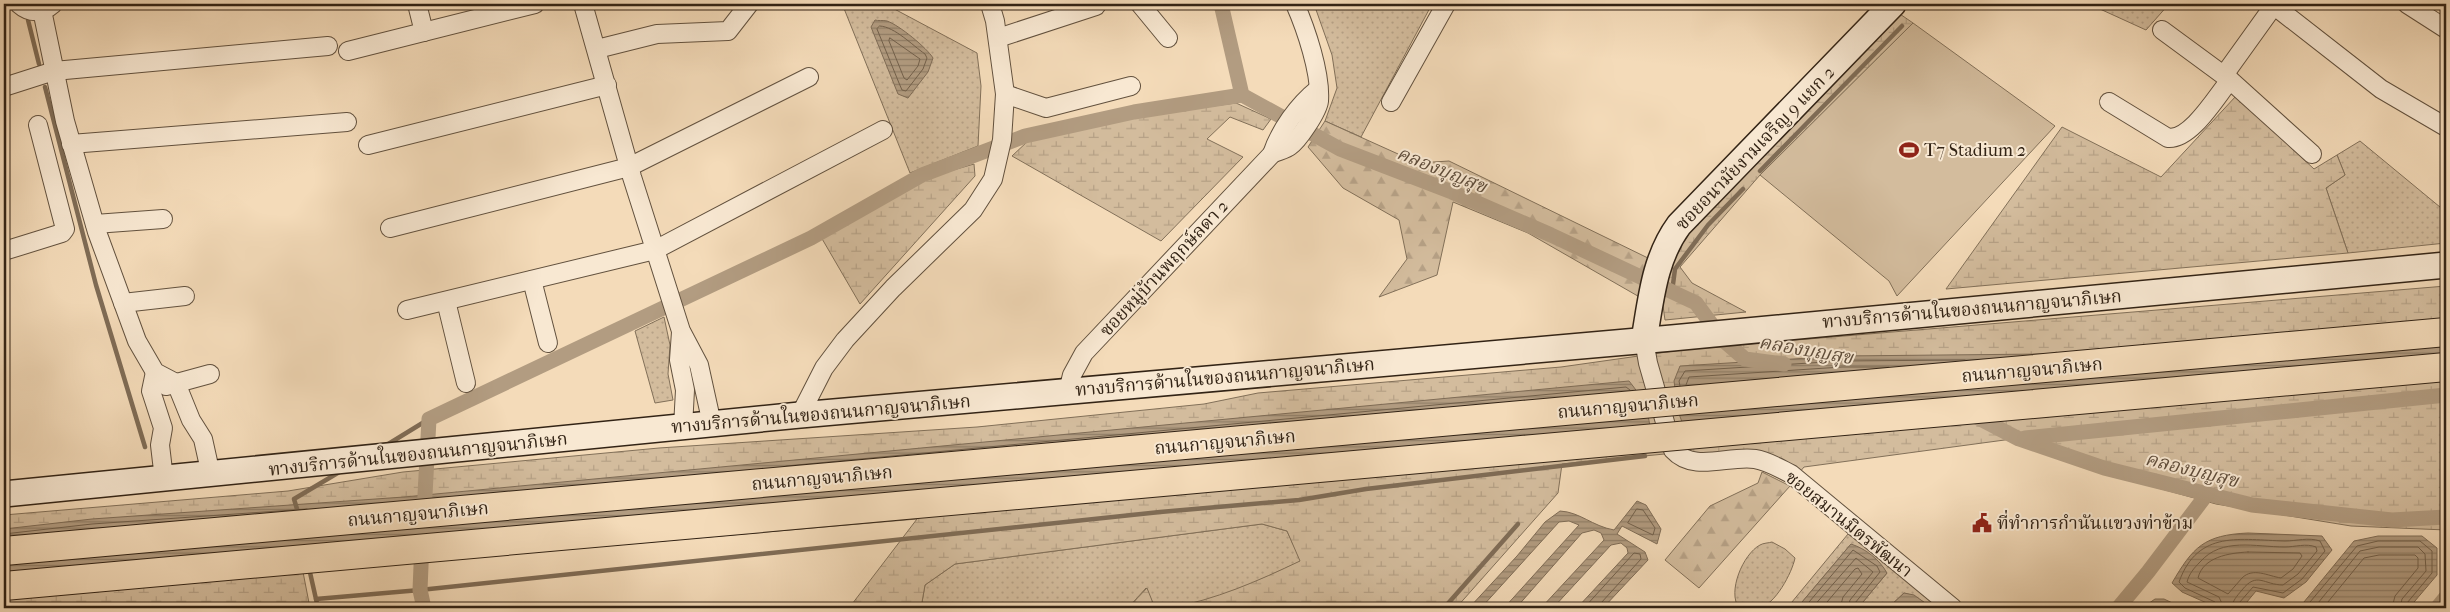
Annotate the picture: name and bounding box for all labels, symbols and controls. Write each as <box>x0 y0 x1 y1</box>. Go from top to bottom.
street label: ซอยอนามัยงามเจริญ 9 แยก 2 <box>1672 62 1839 235</box>
sports icon: T7 Stadium 2 <box>1898 139 1920 161</box>
place label: T7 Stadium 2 <box>1924 140 2026 161</box>
water label: คลองบุญสุข <box>1393 142 1491 199</box>
street label: ซอยหมู่บ้านพฤกษ์ลดา 2 <box>1095 195 1233 341</box>
street label: ทางบริการด้านในของถนนกาญจนาภิเษก <box>1821 284 2123 333</box>
water label: คลองบุญสุข <box>1757 331 1856 370</box>
street label: ทางบริการด้านในของถนนกาญจนาภิเษก <box>1074 352 1376 401</box>
street label: ถนนกาญจนาภิเษก <box>1960 354 2104 387</box>
street label: ทางบริการด้านในของถนนกาญจนาภิเษก <box>670 389 972 438</box>
street label: ถนนกาญจนาภิเษก <box>1556 390 1700 423</box>
street label: ทางบริการด้านในของถนนกาญจนาภิเษก <box>267 426 569 481</box>
street label: ถนนกาญจนาภิเษก <box>1153 426 1297 459</box>
water label: คลองบุญสุข <box>2143 448 2242 493</box>
street label: ถนนกาญจนาภิเษก <box>750 462 894 495</box>
street label: ซอยสมานมิตรพัฒนา <box>1781 467 1916 582</box>
street label: ถนนกาญจนาภิเษก <box>346 498 490 531</box>
place label: ที่ทำการกำนันแขวงท่าข้าม <box>1997 509 2193 534</box>
public building icon: ที่ทำการกำนันแขวงท่าข้าม <box>1971 512 1993 534</box>

